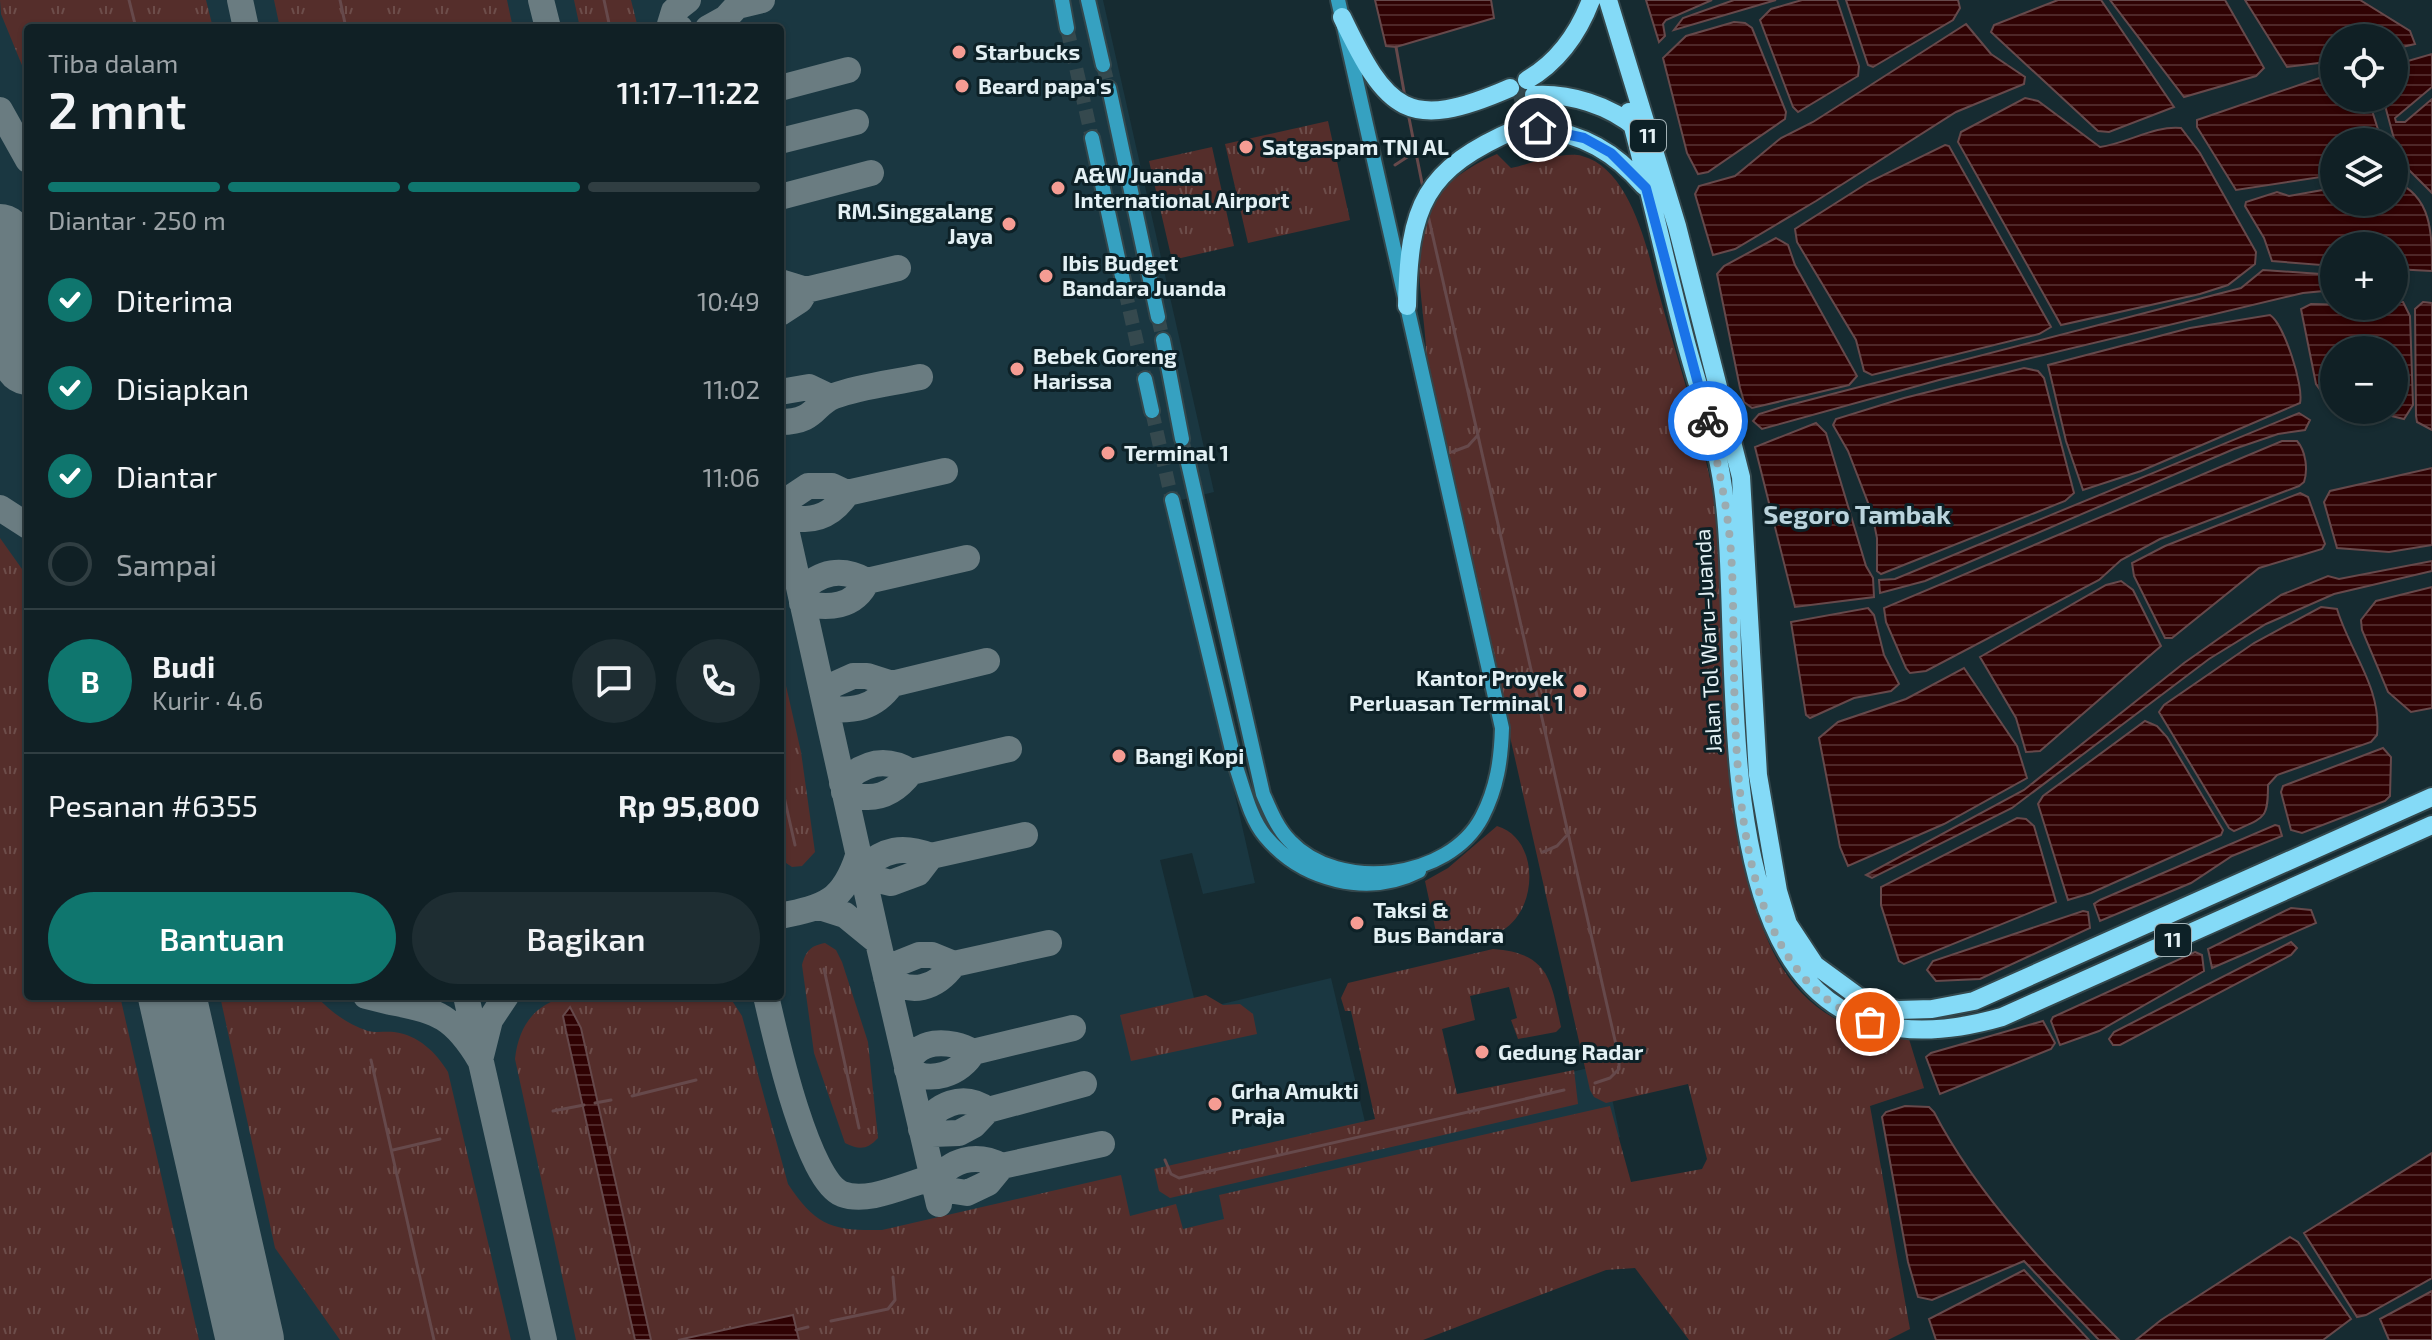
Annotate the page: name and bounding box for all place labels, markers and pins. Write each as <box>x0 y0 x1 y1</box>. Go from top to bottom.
place label: Starbucks <box>975 38 1080 64</box>
marker: Starbucks <box>950 43 968 61</box>
place label: Beard papa's <box>978 72 1112 98</box>
marker: Beard papa's <box>953 77 971 95</box>
pin <box>1504 94 1572 162</box>
place label: Satgaspam TNI AL <box>1262 133 1449 159</box>
marker: Satgaspam TNI AL <box>1237 138 1255 156</box>
place label: A&W Juanda International Airport <box>1074 161 1289 212</box>
marker: A&W Juanda International Airport <box>1049 179 1067 197</box>
place label: RM.Singgalang Jaya <box>837 197 993 249</box>
marker: RM.Singgalang Jaya <box>1000 215 1018 233</box>
place label: Ibis Budget Bandara Juanda <box>1062 249 1226 300</box>
marker: Ibis Budget Bandara Juanda <box>1037 267 1055 285</box>
place label: Bebek Goreng Harissa <box>1033 342 1177 393</box>
marker: Bebek Goreng Harissa <box>1008 360 1026 378</box>
place label: Terminal 1 <box>1124 439 1229 465</box>
marker: Terminal 1 <box>1099 444 1117 462</box>
place label: Kantor Proyek Perluasan Terminal 1 <box>1349 664 1565 715</box>
marker: Kantor Proyek Perluasan Terminal 1 <box>1571 682 1589 700</box>
place label: Bangi Kopi <box>1135 742 1244 768</box>
marker: Bangi Kopi <box>1110 747 1128 765</box>
place label: Taksi & Bus Bandara <box>1373 896 1504 947</box>
marker: Taksi & Bus Bandara <box>1348 914 1366 932</box>
pin <box>1836 988 1904 1056</box>
place label: Gedung Radar <box>1498 1038 1644 1064</box>
marker: Gedung Radar <box>1473 1043 1491 1061</box>
place label: Grha Amukti Praja <box>1231 1077 1359 1128</box>
marker: Grha Amukti Praja <box>1206 1095 1224 1113</box>

